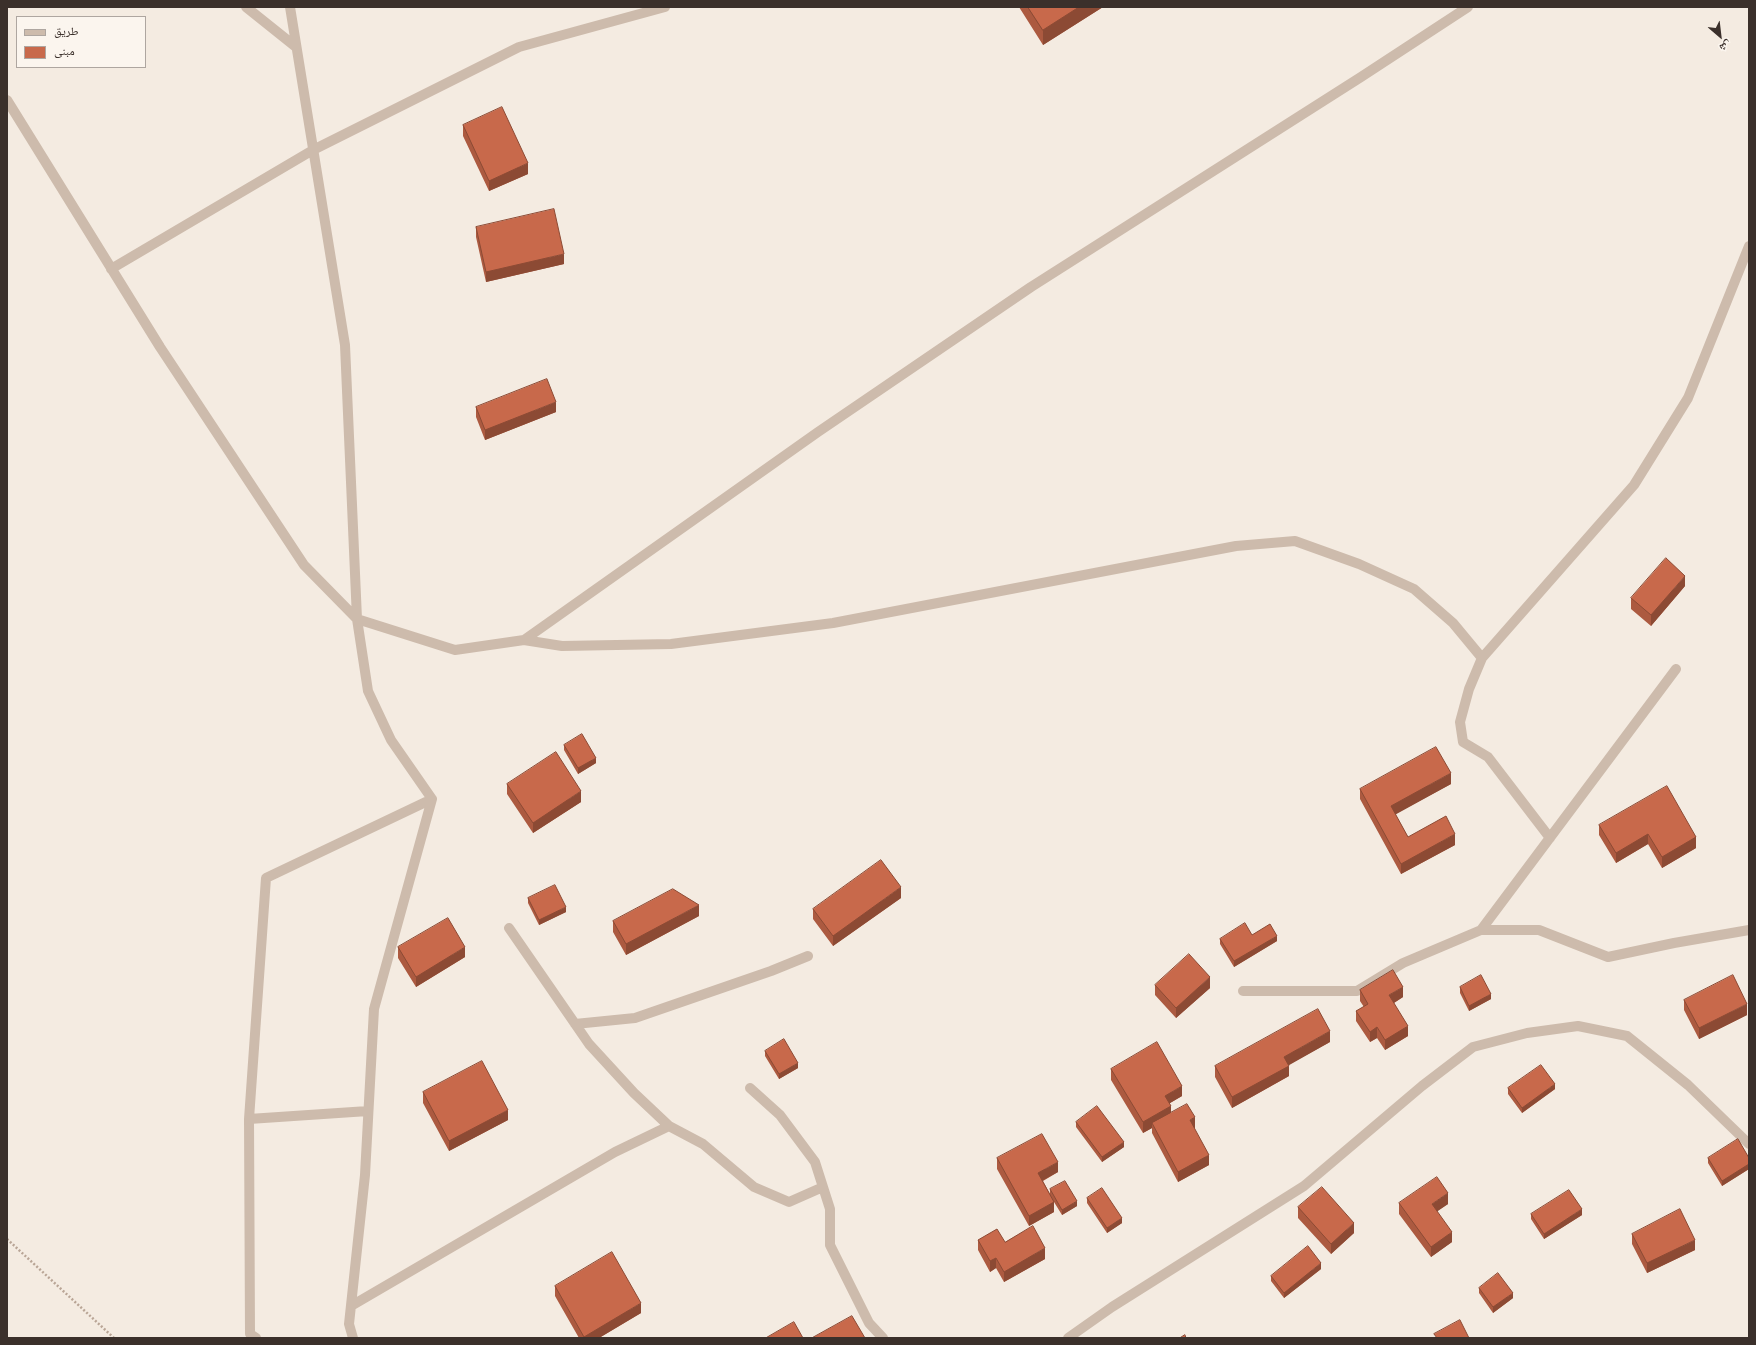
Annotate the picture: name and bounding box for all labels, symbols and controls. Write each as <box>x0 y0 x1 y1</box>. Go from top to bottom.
legend <box>16 16 146 68</box>
north arrow <box>1700 16 1740 56</box>
text: طريق <box>54 23 79 37</box>
text: ش <box>1718 39 1734 56</box>
text: مبنى <box>54 43 75 57</box>

